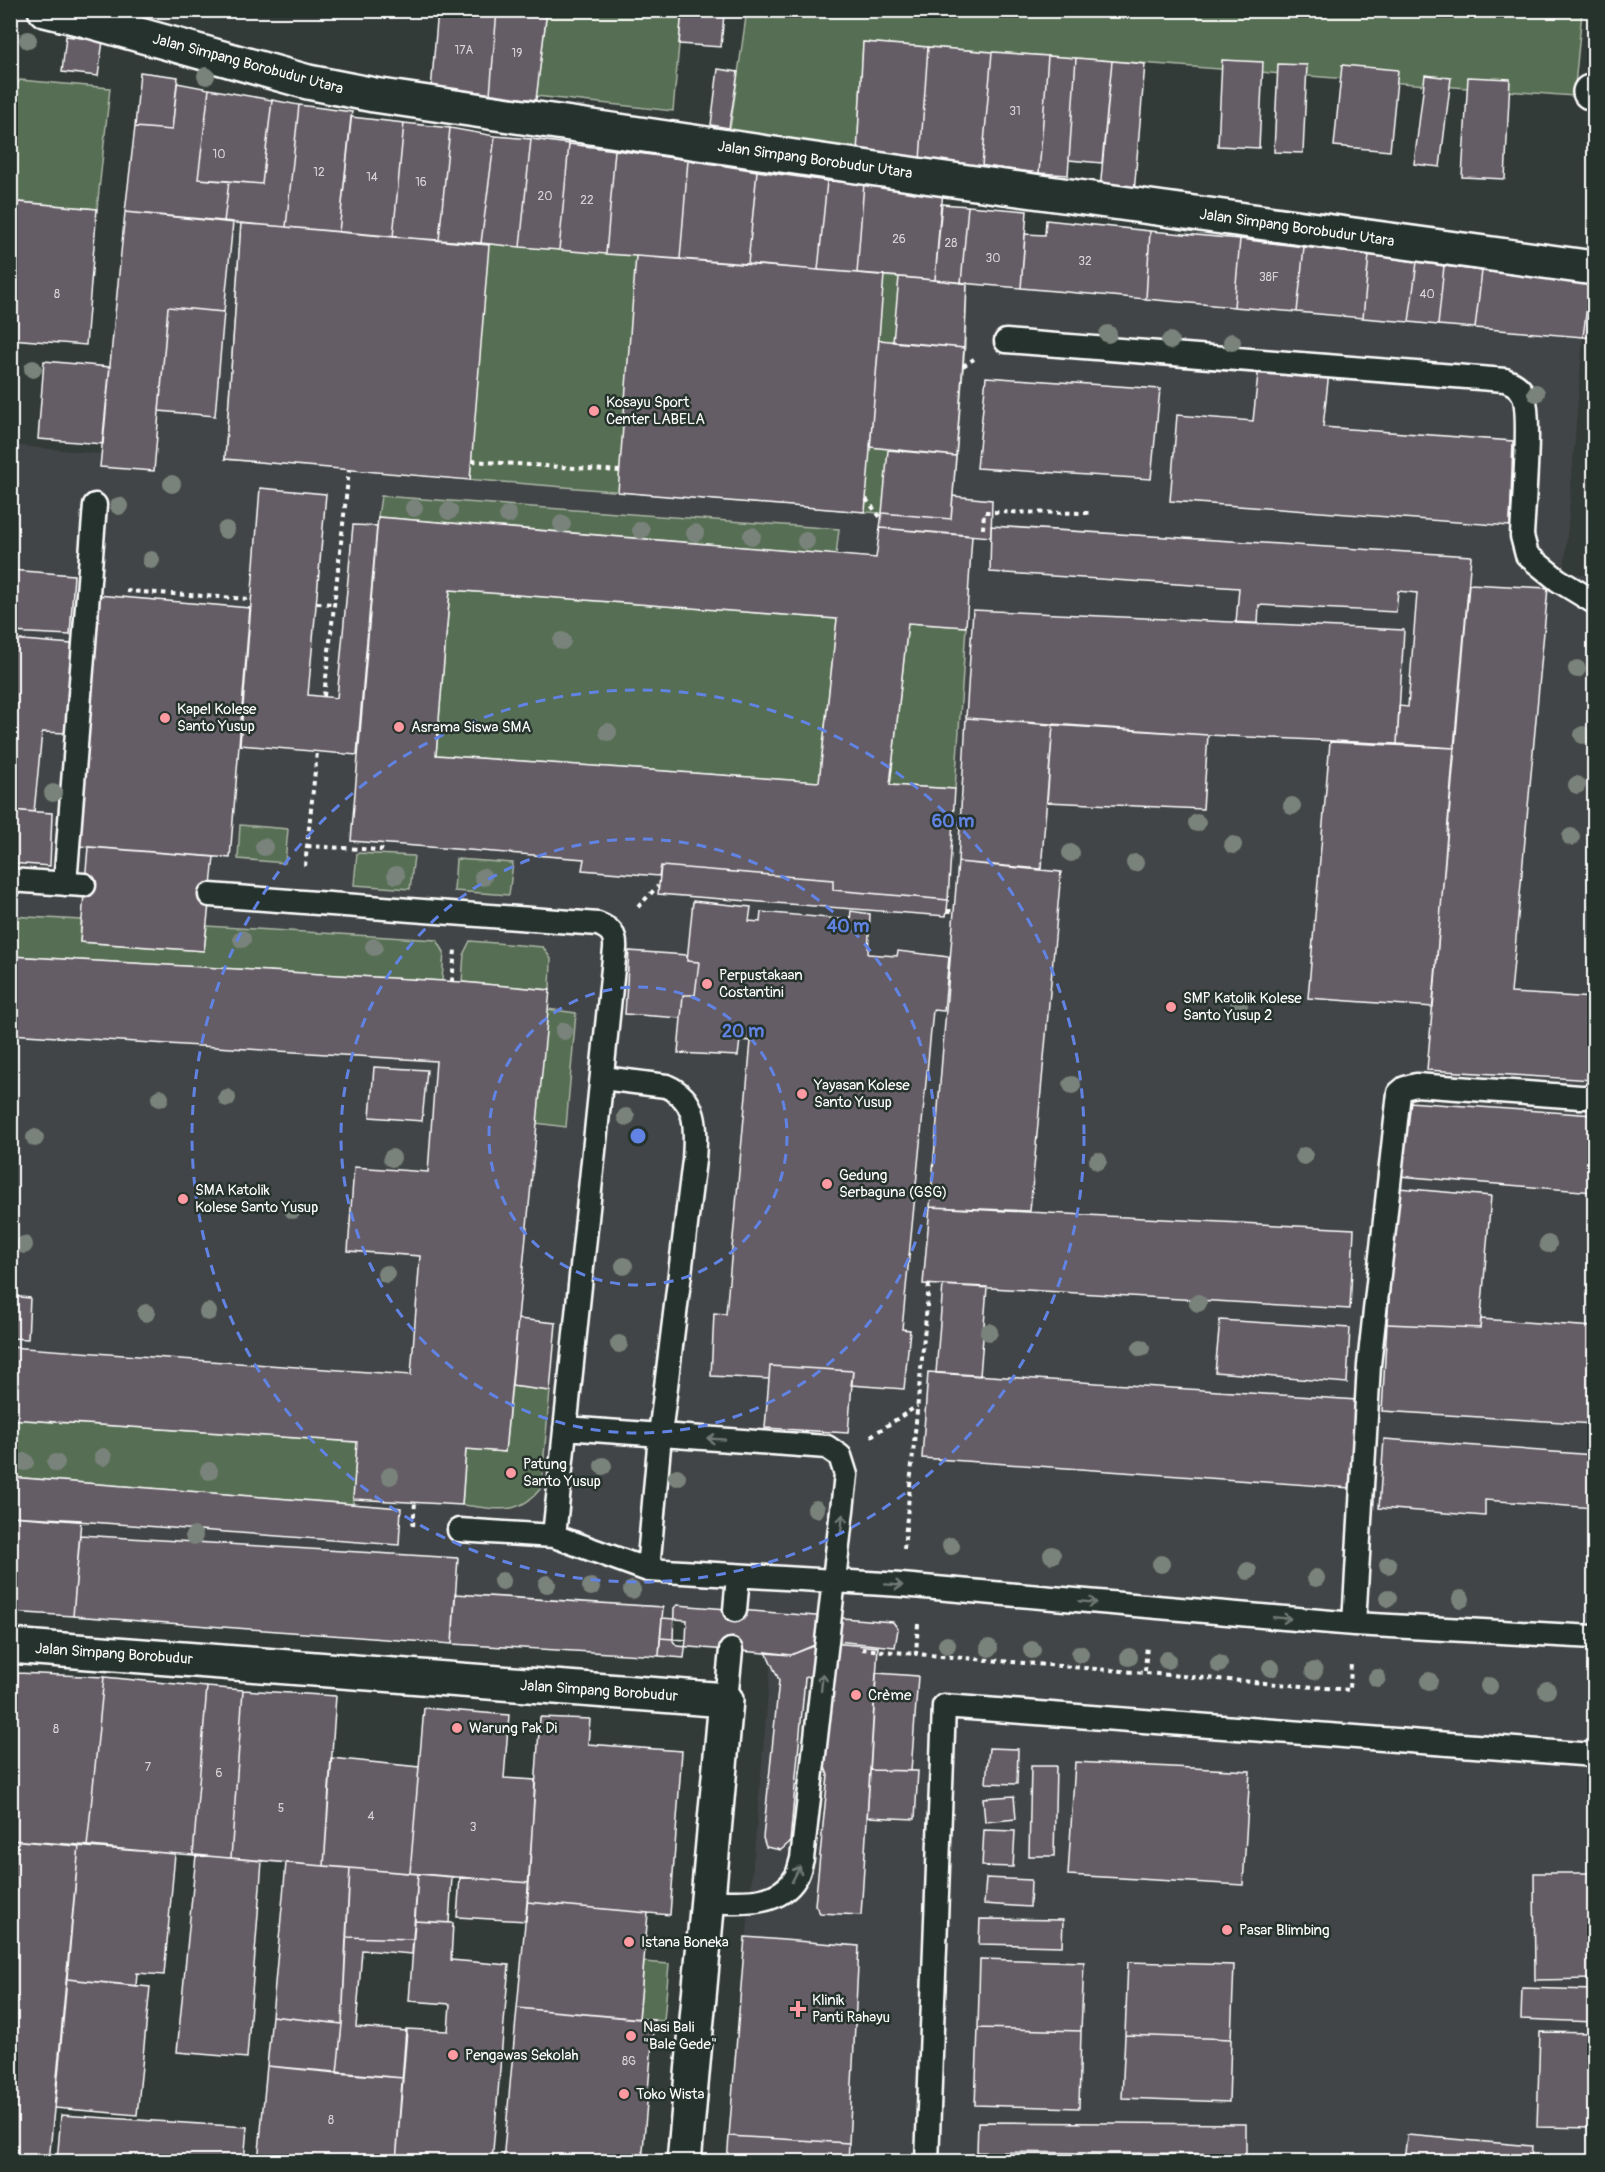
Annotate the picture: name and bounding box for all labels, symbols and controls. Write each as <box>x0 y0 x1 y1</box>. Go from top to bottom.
street label: Jalan Simpang Borobudur Utara <box>151 29 345 99</box>
house number: 17A <box>455 43 474 58</box>
house number: 19 <box>512 46 522 61</box>
house number: 31 <box>1009 104 1021 119</box>
street label: Jalan Simpang Borobudur Utara <box>716 137 914 183</box>
house number: 10 <box>213 147 225 162</box>
house number: 12 <box>313 165 325 180</box>
house number: 14 <box>366 170 378 185</box>
house number: 16 <box>415 175 427 190</box>
house number: 20 <box>538 189 552 204</box>
house number: 22 <box>580 193 594 208</box>
street label: Jalan Simpang Borobudur Utara <box>1198 205 1396 251</box>
house number: 26 <box>892 232 906 247</box>
house number: 28 <box>945 236 957 251</box>
house number: 30 <box>986 251 1000 266</box>
house number: 32 <box>1078 254 1092 269</box>
house number: 38F <box>1259 270 1279 285</box>
house number: 8 <box>54 287 60 302</box>
house number: 40 <box>1419 287 1435 302</box>
place label: Kosayu Sport Center LABELA <box>606 393 705 429</box>
marker: Kosayu Sport Center LABELA <box>587 404 601 418</box>
place label: Kapel Kolese Santo Yusup <box>177 700 257 736</box>
marker: Kapel Kolese Santo Yusup <box>158 711 172 725</box>
place label: Asrama Siswa SMA <box>411 718 531 737</box>
marker: Asrama Siswa SMA <box>392 720 406 734</box>
text: 60 m <box>932 810 974 833</box>
text: 40 m <box>827 915 869 938</box>
place label: Perpustakaan Costantini <box>719 966 803 1002</box>
marker: Perpustakaan Costantini <box>700 977 714 991</box>
place label: SMP Katolik Kolese Santo Yusup 2 <box>1183 989 1302 1025</box>
marker: SMP Katolik Kolese Santo Yusup 2 <box>1164 1000 1178 1014</box>
text: 20 m <box>722 1020 764 1043</box>
place label: Yayasan Kolese Santo Yusup <box>813 1076 910 1112</box>
marker: Yayasan Kolese Santo Yusup <box>795 1087 809 1101</box>
centre of rings <box>628 1126 648 1146</box>
place label: Gedung Serbaguna (GSG) <box>839 1166 947 1202</box>
marker: Gedung Serbaguna (GSG) <box>820 1177 834 1191</box>
place label: SMA Katolik Kolese Santo Yusup <box>195 1181 318 1217</box>
marker: SMA Katolik Kolese Santo Yusup <box>176 1192 190 1206</box>
one-way arrow <box>707 1433 727 1444</box>
place label: Patung Santo Yusup <box>523 1455 601 1491</box>
marker: Patung Santo Yusup <box>504 1466 518 1480</box>
one-way arrow <box>837 1514 848 1534</box>
one-way arrow <box>883 1580 903 1591</box>
one-way arrow <box>1078 1597 1097 1608</box>
one-way arrow <box>1272 1613 1292 1624</box>
street label: Jalan Simpang Borobudur <box>34 1639 194 1669</box>
one-way arrow <box>816 1672 827 1692</box>
street label: Jalan Simpang Borobudur <box>519 1676 679 1706</box>
place label: Crème <box>868 1686 912 1705</box>
marker: Crème <box>849 1688 863 1702</box>
place label: Warung Pak Di <box>469 1719 558 1738</box>
marker: Warung Pak Di <box>450 1721 464 1735</box>
house number: 8 <box>53 1722 59 1737</box>
house number: 7 <box>145 1760 152 1775</box>
house number: 6 <box>216 1766 223 1781</box>
house number: 5 <box>278 1801 284 1816</box>
house number: 4 <box>368 1809 375 1824</box>
house number: 3 <box>470 1820 477 1835</box>
one-way arrow <box>790 1865 802 1883</box>
place label: Pasar Blimbing <box>1239 1921 1330 1940</box>
marker: Pasar Blimbing <box>1220 1923 1234 1937</box>
place label: Istana Boneka <box>641 1933 729 1952</box>
marker: Istana Boneka <box>622 1935 636 1949</box>
place label: Klinik Panti Rahayu <box>812 1991 890 2027</box>
marker: Klinik Panti Rahayu <box>789 2000 807 2018</box>
place label: Nasi Bali "Bale Gede" <box>643 2018 717 2054</box>
marker: Nasi Bali "Bale Gede" <box>624 2029 638 2043</box>
place label: Pengawas Sekolah <box>465 2046 578 2065</box>
marker: Pengawas Sekolah <box>446 2048 460 2062</box>
house number: 8G <box>622 2054 636 2069</box>
place label: Toko Wista <box>636 2085 705 2104</box>
marker: Toko Wista <box>617 2087 631 2101</box>
house number: 8 <box>328 2113 334 2128</box>

